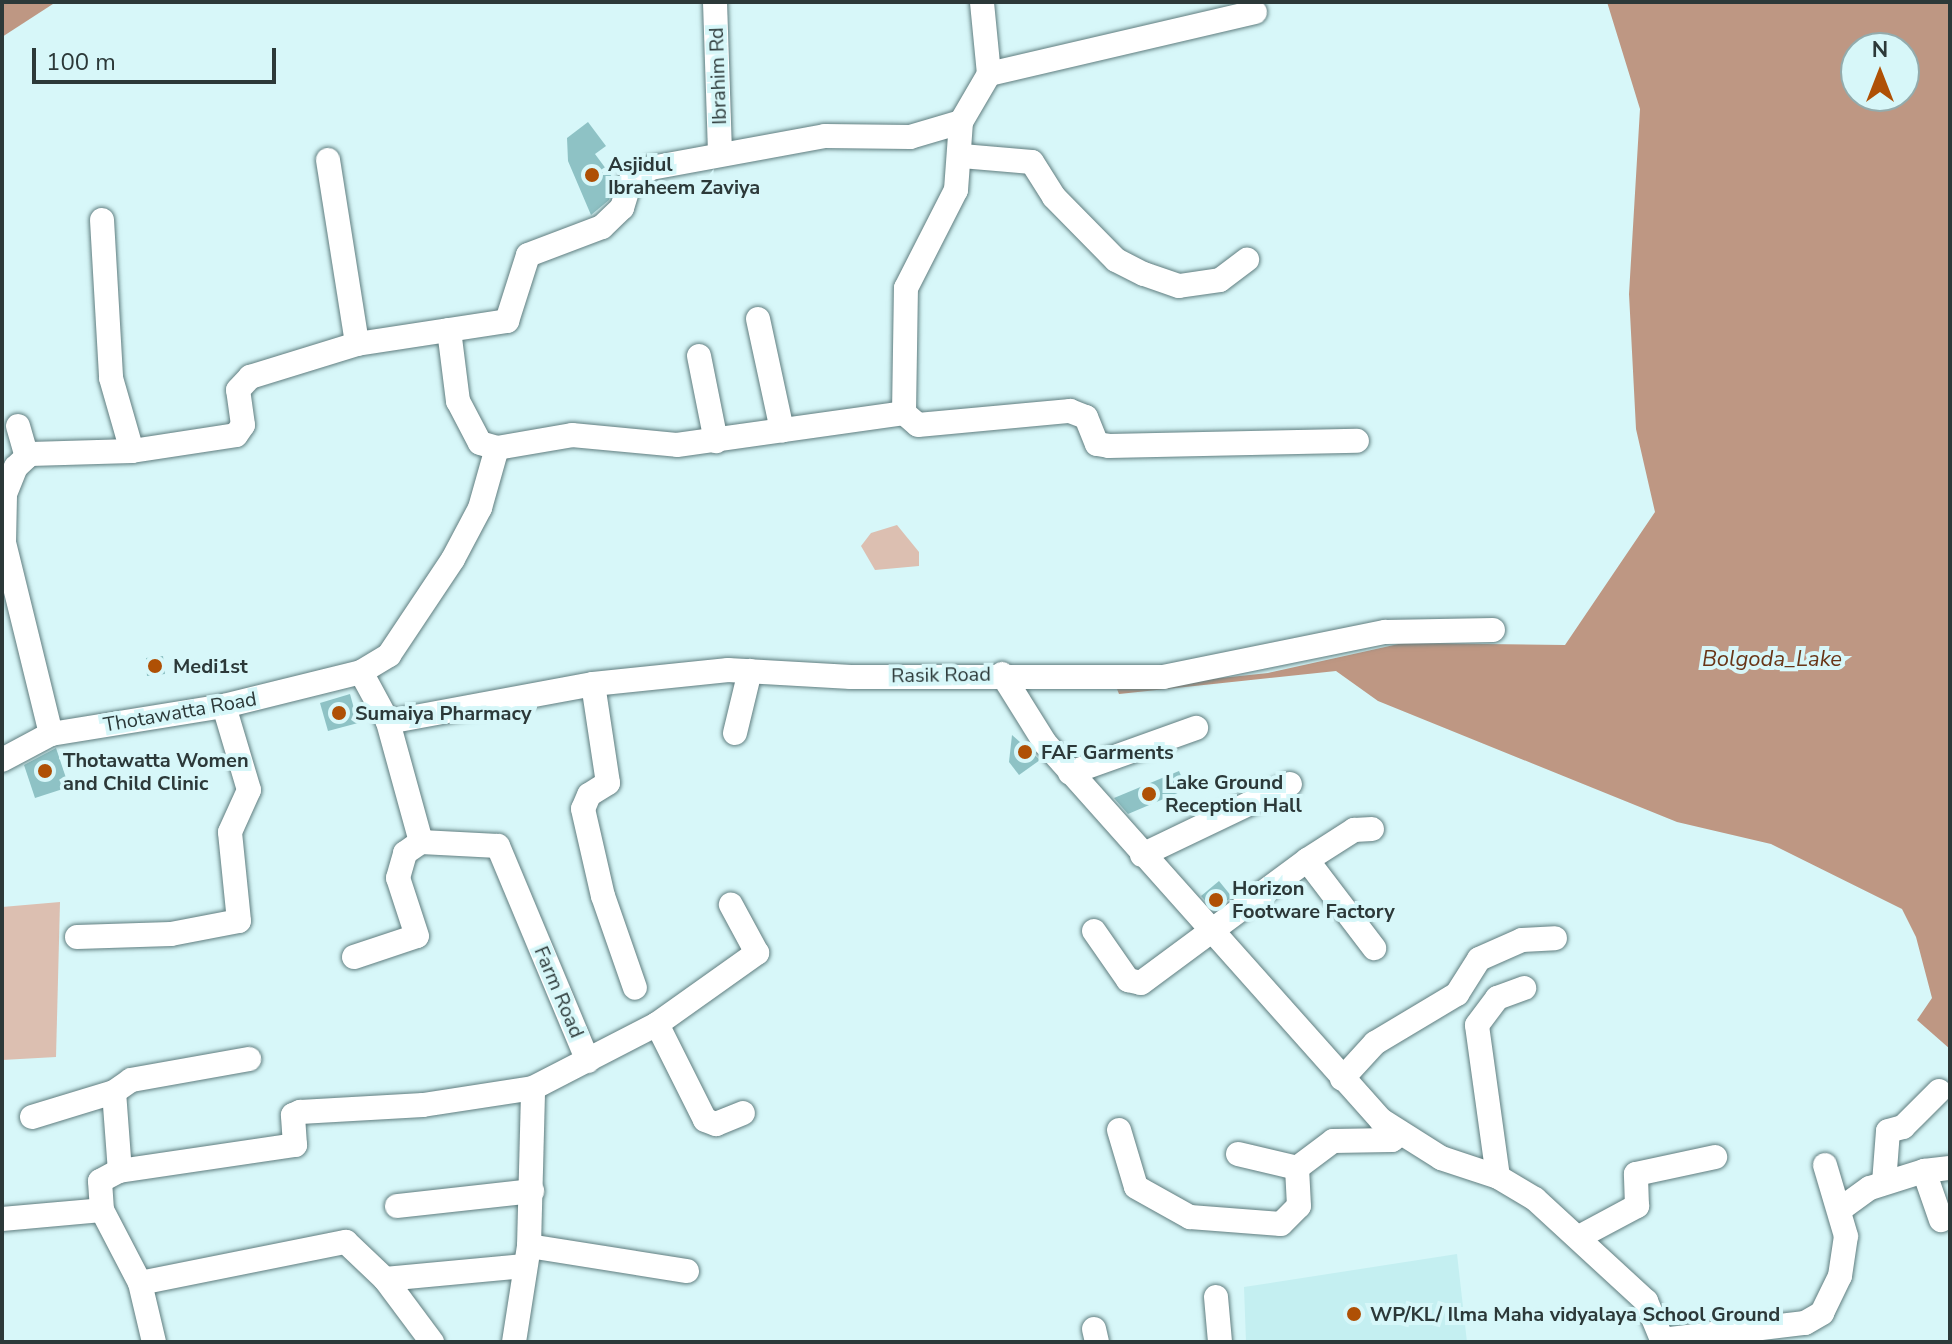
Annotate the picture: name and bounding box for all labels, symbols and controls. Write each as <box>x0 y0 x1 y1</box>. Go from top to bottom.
street label: Ibrahim Rd <box>704 27 732 125</box>
scale bar <box>36 32 280 82</box>
north arrow <box>1840 32 1920 112</box>
text: N <box>1872 35 1888 65</box>
text: 100 m <box>46 46 116 78</box>
place label: Asjidul Ibraheem Zaviya <box>608 152 760 199</box>
marker: Asjidul Ibraheem Zaviya <box>583 166 601 184</box>
water label: Bolgoda_Lake <box>1702 647 1842 673</box>
place label: Medi1st <box>173 654 248 678</box>
marker: Medi1st <box>144 655 166 677</box>
street label: Rasik Road <box>891 662 991 688</box>
street label: Thotawatta Road <box>102 687 258 737</box>
place label: Sumaiya Pharmacy <box>355 701 532 725</box>
marker: Sumaiya Pharmacy <box>330 704 348 722</box>
place label: FAF Garments <box>1041 740 1174 764</box>
marker: FAF Garments <box>1016 743 1034 761</box>
place label: Thotawatta Women and Child Clinic <box>63 748 249 795</box>
marker: Thotawatta Women and Child Clinic <box>34 760 56 782</box>
place label: Lake Ground Reception Hall <box>1165 770 1302 817</box>
marker: Lake Ground Reception Hall <box>1140 785 1158 803</box>
place label: Horizon Footware Factory <box>1232 876 1395 923</box>
marker: Horizon Footware Factory <box>1207 891 1225 909</box>
street label: Farm Road <box>529 943 589 1041</box>
place label: WP/KL/ Ilma Maha vidyalaya School Ground <box>1370 1302 1780 1326</box>
marker: WP/KL/ Ilma Maha vidyalaya School Ground <box>1345 1305 1363 1323</box>

